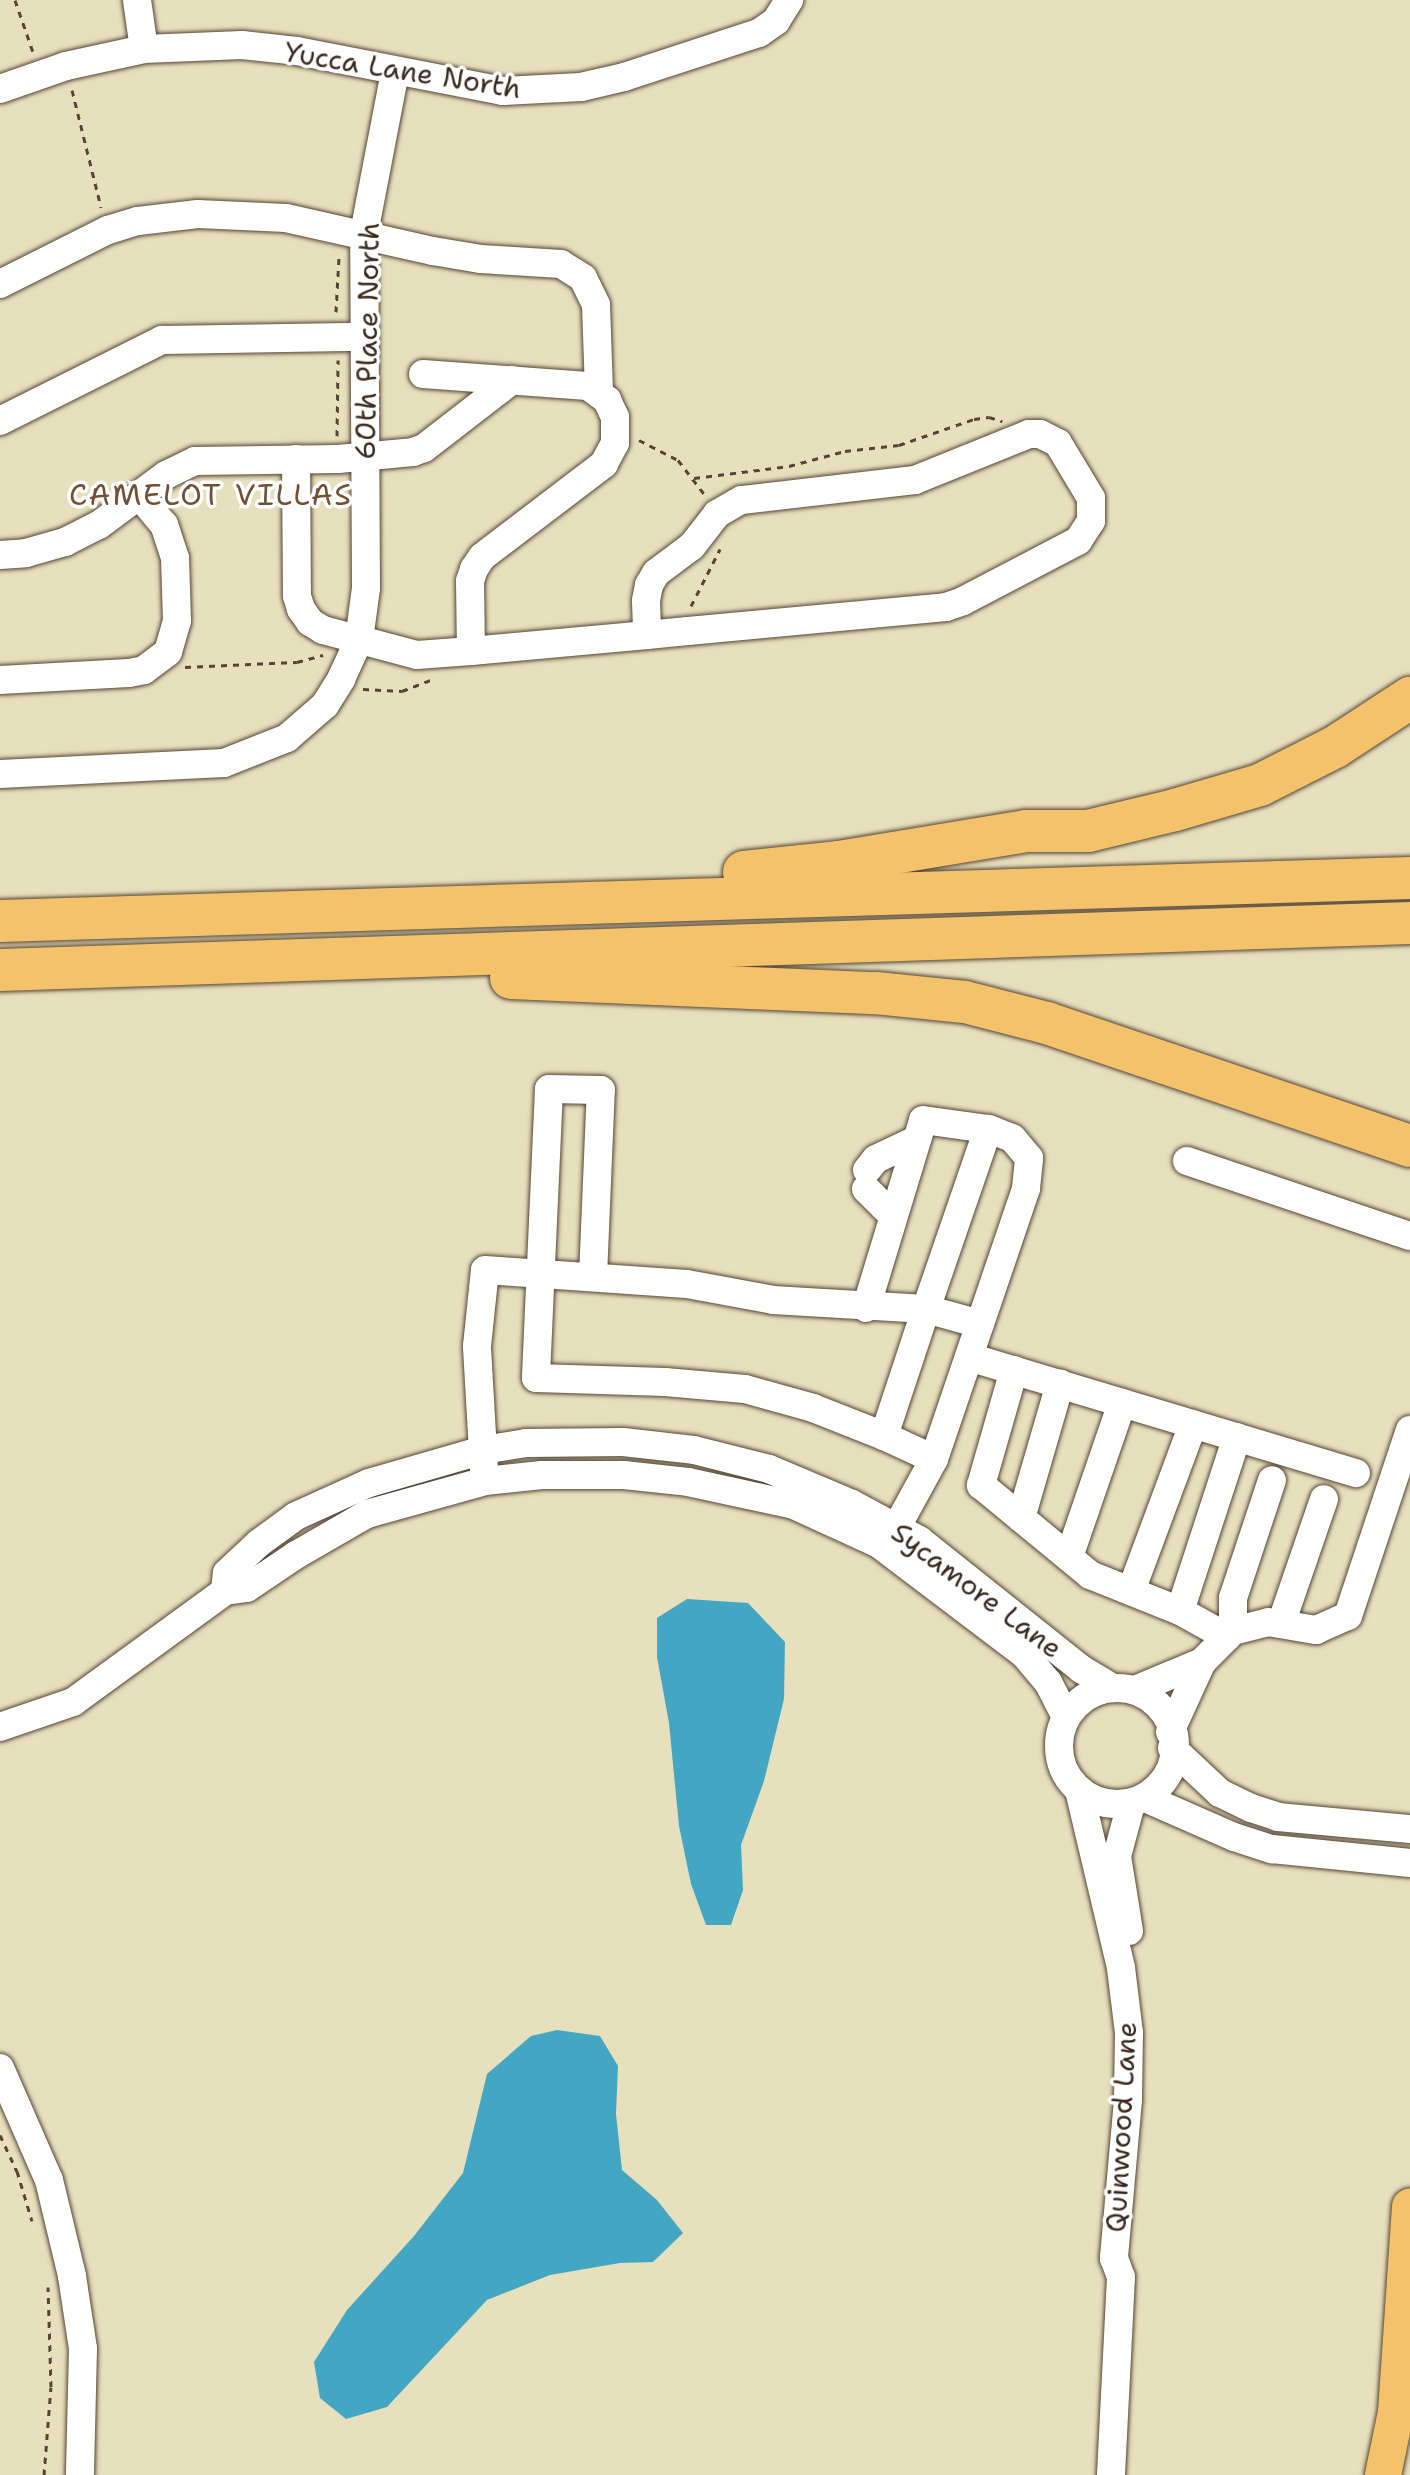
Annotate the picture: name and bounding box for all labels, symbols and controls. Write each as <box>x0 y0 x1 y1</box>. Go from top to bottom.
street label: Yucca Lane North <box>282 35 524 105</box>
street label: 60th Place North <box>348 222 386 460</box>
district label: CAMELOT VILLAS <box>69 477 353 513</box>
street label: Sycamore Lane <box>885 1515 1069 1665</box>
street label: Quinwood Lane <box>1099 2021 1143 2233</box>

